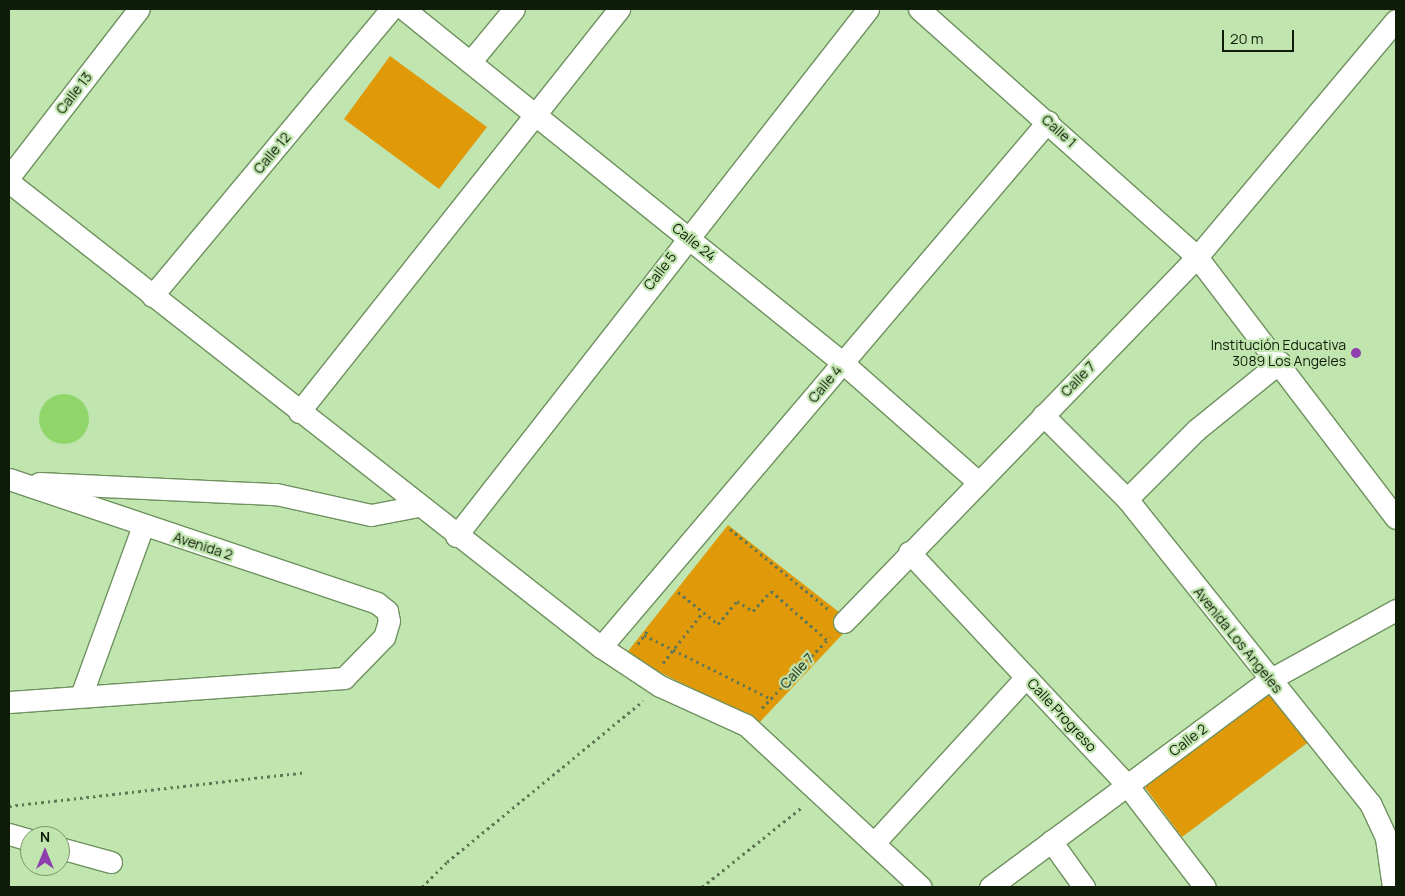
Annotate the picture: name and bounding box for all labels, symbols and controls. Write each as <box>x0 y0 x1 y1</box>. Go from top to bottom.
scale bar <box>1225 20 1298 52</box>
text: 20 m <box>1230 28 1263 49</box>
street label: Calle 13 <box>52 69 96 117</box>
street label: Calle 1 <box>1038 111 1080 151</box>
street label: Calle 12 <box>250 129 294 177</box>
street label: Calle 24 <box>669 219 719 265</box>
street label: Calle 5 <box>640 249 680 293</box>
place label: Institución Educativa 3089 Los Angeles <box>1211 337 1346 370</box>
marker: Institución Educativa 3089 Los Angeles <box>1350 347 1362 359</box>
street label: Calle 7 <box>1057 358 1099 400</box>
street label: Calle 4 <box>805 362 845 406</box>
street label: Avenida 2 <box>171 529 235 563</box>
street label: Avenida Los Angeles <box>1190 584 1286 696</box>
street label: Calle 7 <box>776 650 818 692</box>
street label: Calle Progreso <box>1024 675 1100 755</box>
street label: Calle 2 <box>1166 720 1210 760</box>
north arrow <box>20 826 70 876</box>
text: N <box>40 827 50 846</box>

